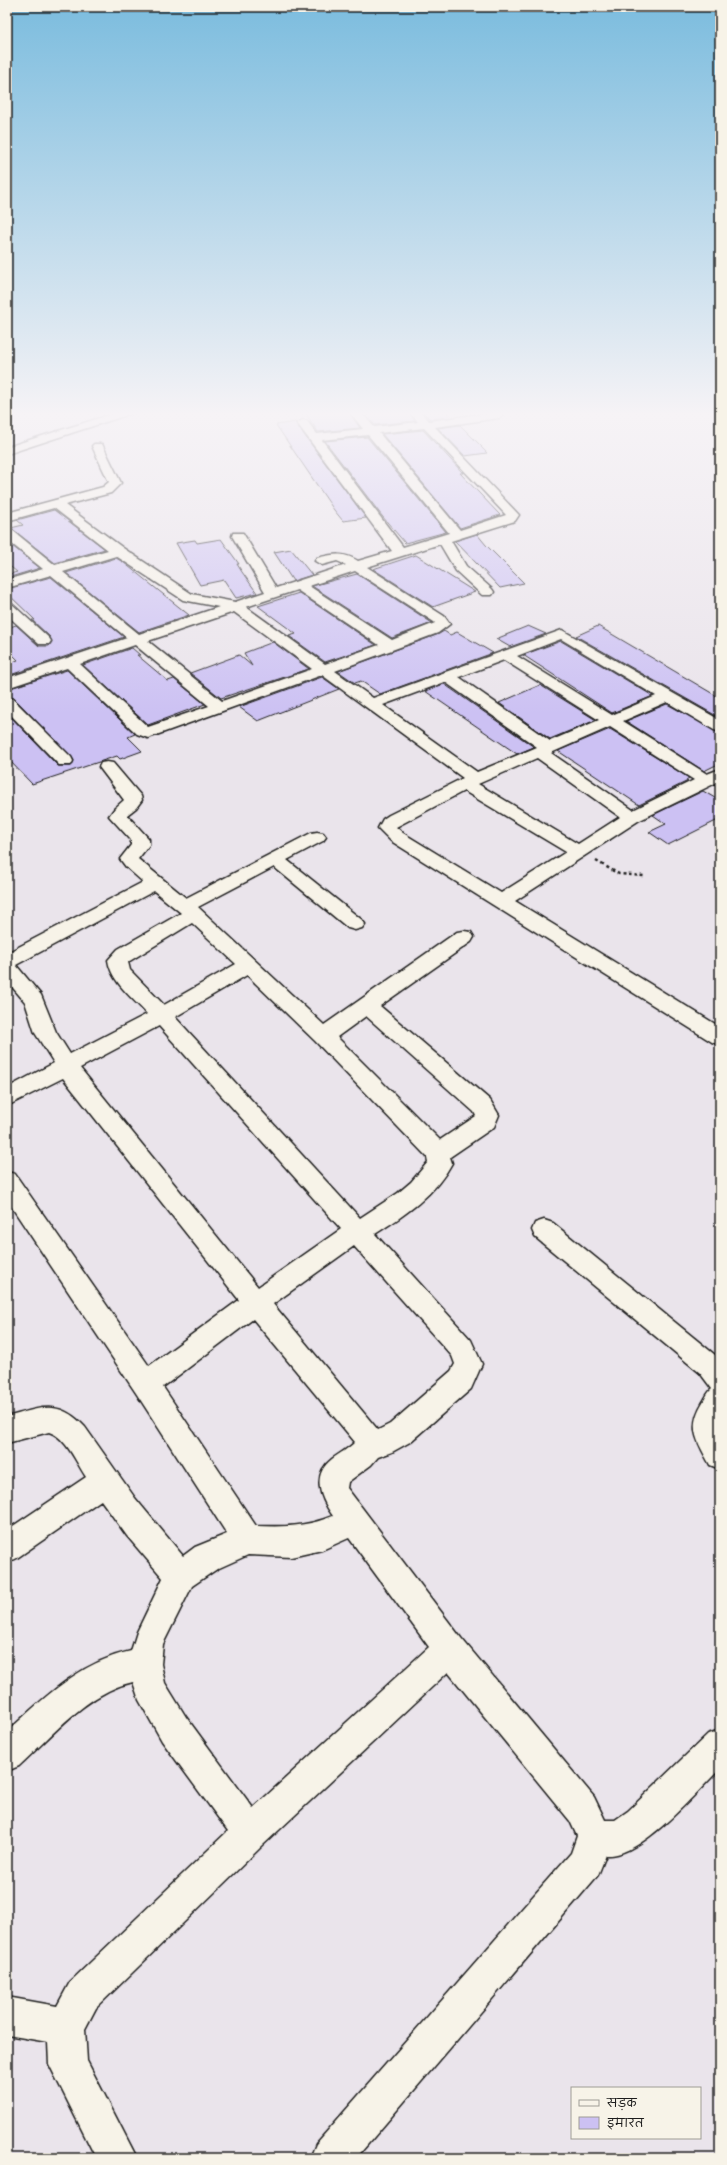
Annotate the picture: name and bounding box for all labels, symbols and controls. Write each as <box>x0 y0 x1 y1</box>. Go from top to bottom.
legend <box>571 2087 701 2139</box>
text: सड़क <box>606 2095 638 2111</box>
text: इमारत <box>607 2115 645 2131</box>

